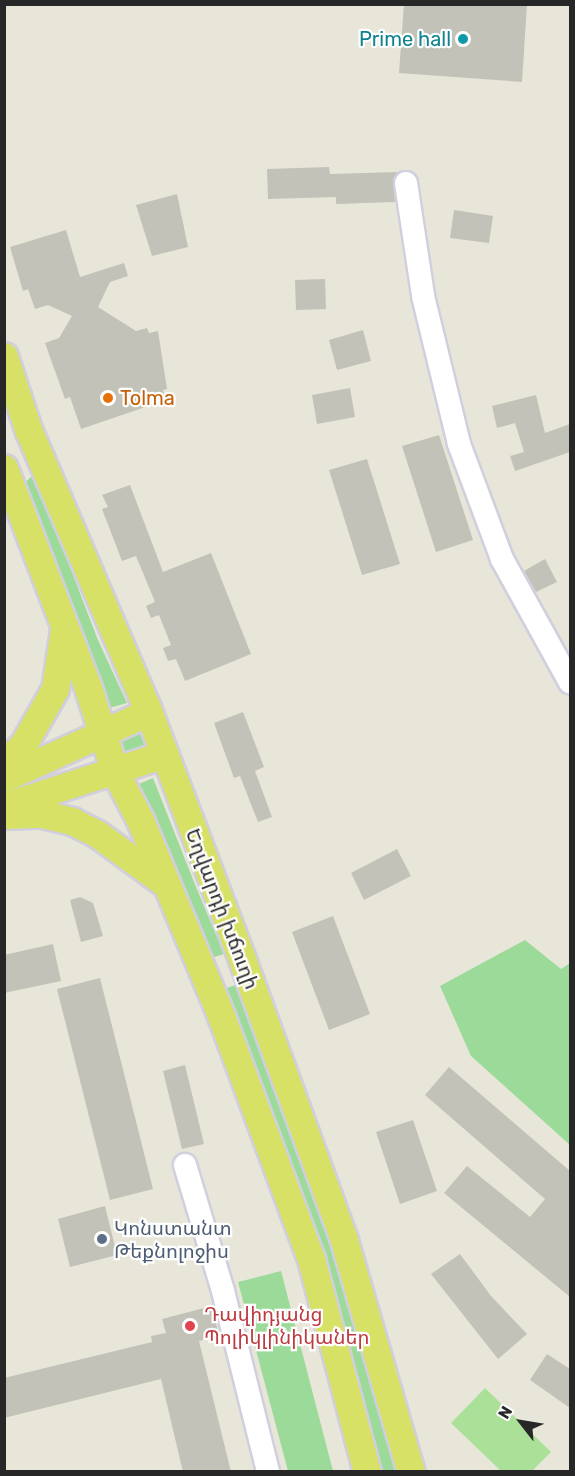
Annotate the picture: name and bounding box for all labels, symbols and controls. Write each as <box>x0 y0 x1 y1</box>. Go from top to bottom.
place label: Prime hall <box>359 27 451 51</box>
marker: Prime hall <box>456 32 470 46</box>
place label: Tolma <box>120 386 175 410</box>
marker: Tolma <box>101 391 115 405</box>
street label: Եղվարդի խճուղի <box>180 825 264 993</box>
place label: Կոնստանտ Թեքնոլոջիս <box>114 1216 232 1263</box>
marker: Կոնստանտ Թեքնոլոջիս <box>95 1232 109 1246</box>
place label: Դավիդյանց Պոլիկլինիկաներ <box>204 1302 369 1349</box>
marker: Դավիդյանց Պոլիկլինիկաներ <box>181 1317 199 1335</box>
north arrow <box>491 1392 551 1452</box>
text: N <box>494 1403 516 1422</box>

